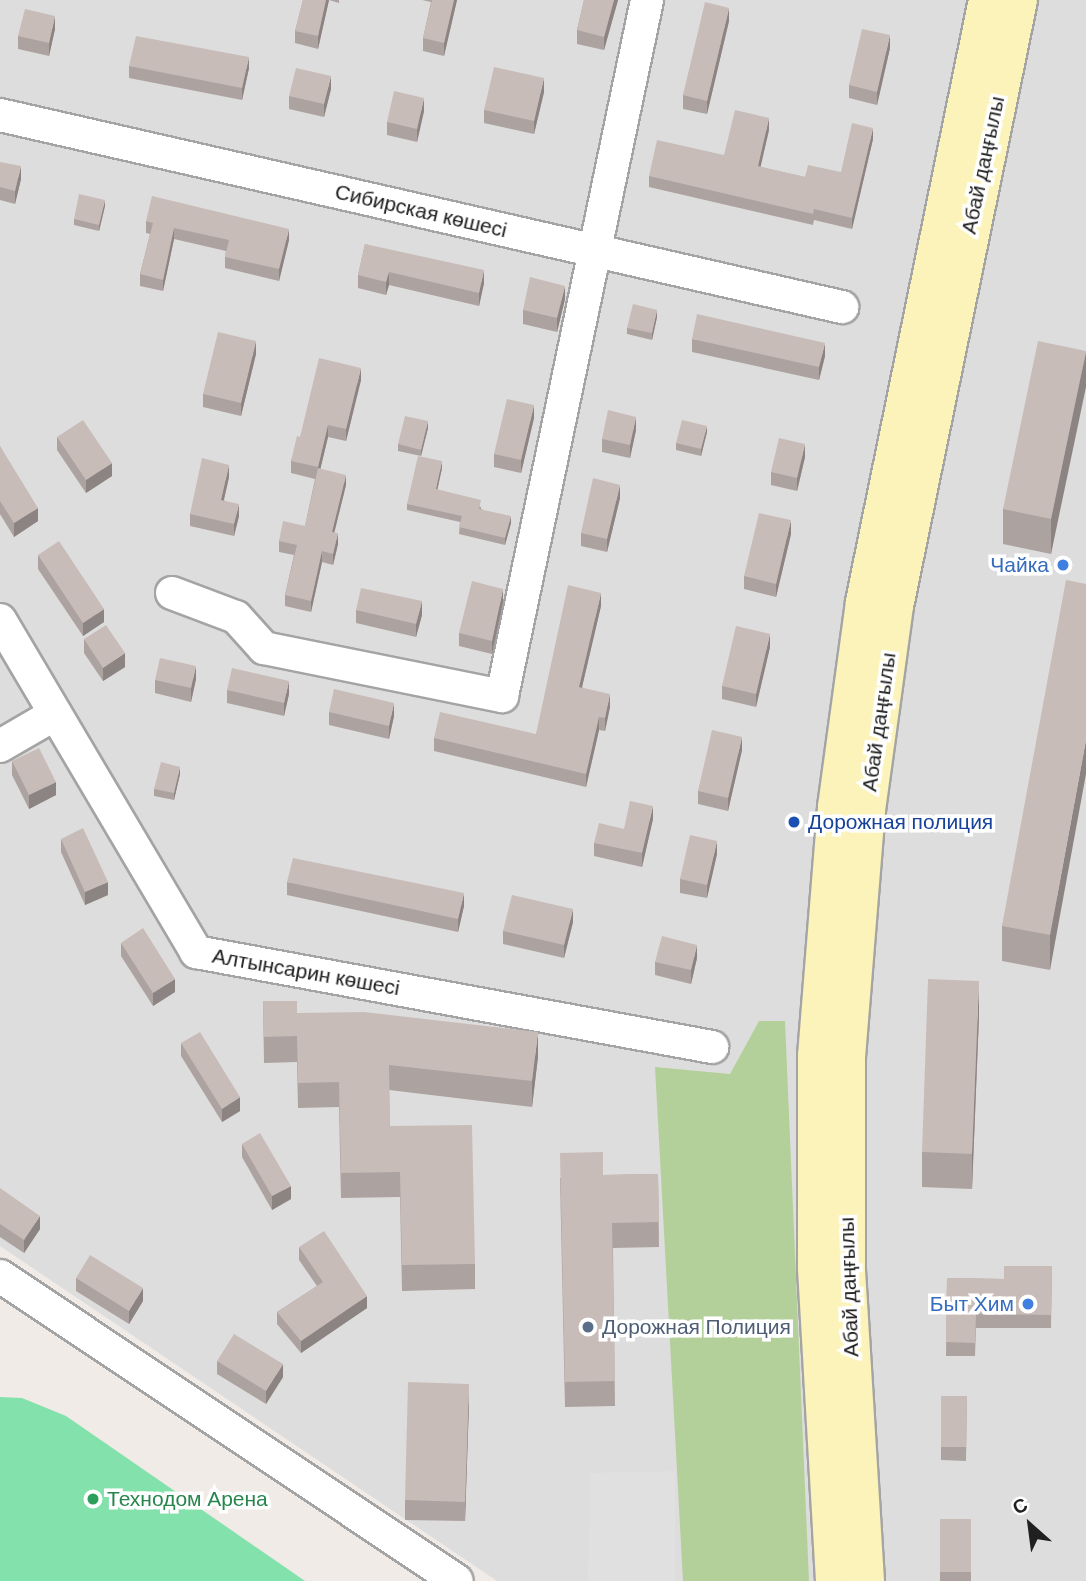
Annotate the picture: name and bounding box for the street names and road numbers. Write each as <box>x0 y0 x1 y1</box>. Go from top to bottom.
street label: Абай даңғылы <box>956 94 1010 236</box>
street label: Сибирская көшесі <box>333 179 509 243</box>
street label: Абай даңғылы <box>857 651 901 793</box>
street label: Алтынсарин көшесі <box>210 943 402 1001</box>
street label: Абай даңғылы <box>834 1217 864 1357</box>

